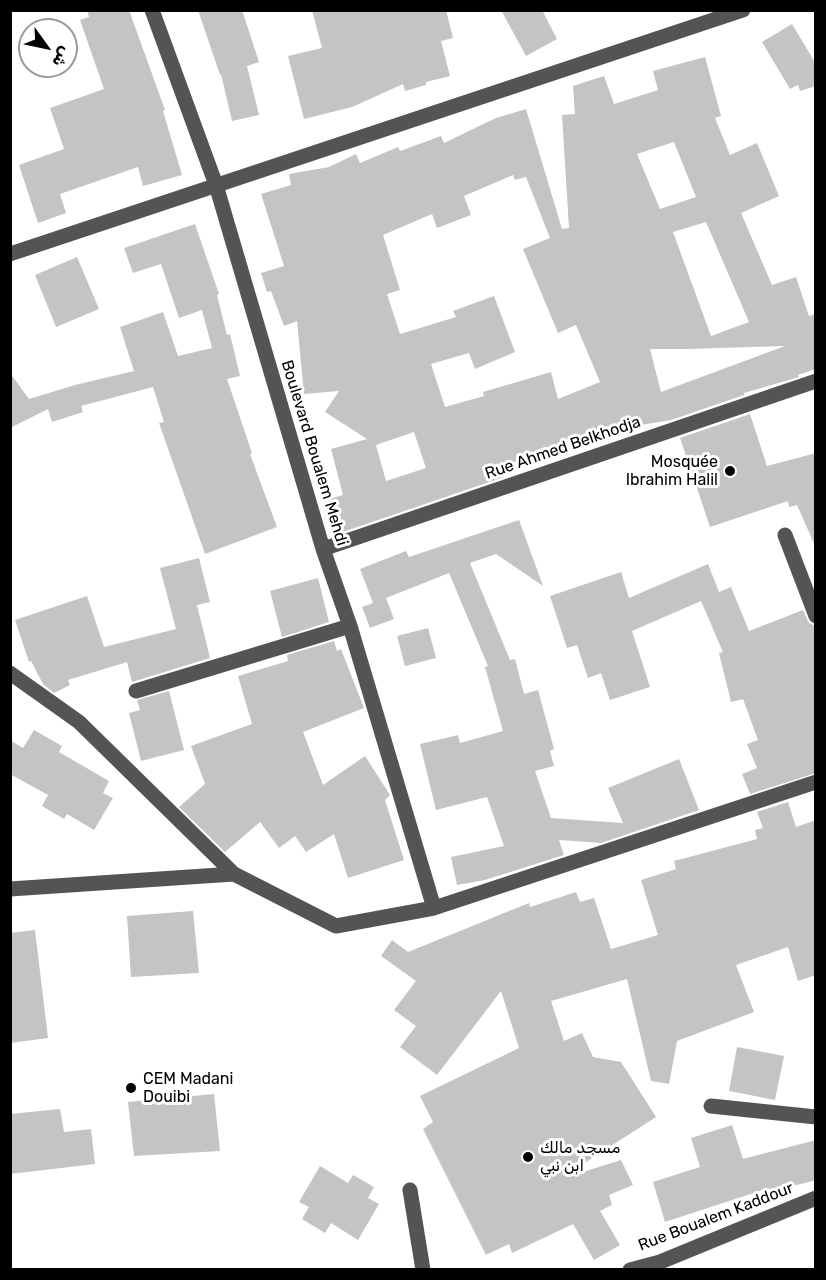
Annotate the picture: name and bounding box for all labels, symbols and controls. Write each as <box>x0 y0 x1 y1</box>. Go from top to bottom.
north arrow <box>18 18 78 78</box>
text: ش <box>48 43 75 71</box>
street label: Boulevard Boualem Mehdi <box>277 358 351 548</box>
street label: Rue Ahmed Belkhodja <box>483 412 643 484</box>
place label: Mosquée Ibrahim Halil <box>626 452 718 490</box>
marker: Mosquée Ibrahim Halil <box>723 464 737 478</box>
place label: CEM Madani Douibi <box>143 1069 233 1107</box>
marker: CEM Madani Douibi <box>124 1081 138 1095</box>
place label: مسجد مالك ابن نبي <box>540 1138 620 1176</box>
marker: مسجد مالك ابن نبي <box>521 1150 535 1164</box>
street label: Rue Boualem Kaddour <box>636 1179 796 1255</box>

